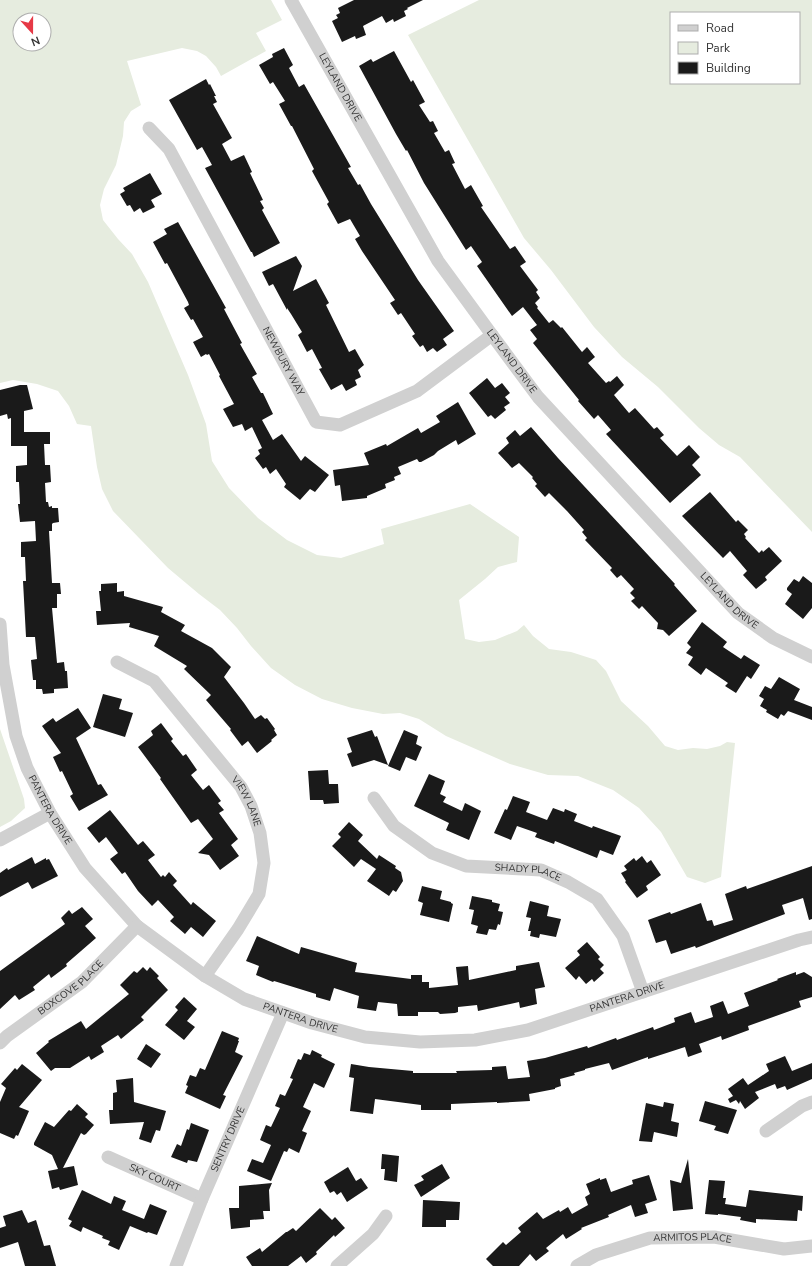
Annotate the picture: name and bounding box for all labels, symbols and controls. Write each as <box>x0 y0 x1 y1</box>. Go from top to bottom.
north arrow <box>12 12 52 52</box>
legend <box>670 12 800 84</box>
text: Road <box>706 20 734 36</box>
text: N <box>29 32 42 49</box>
text: Park <box>706 40 731 56</box>
street label: LEYLAND DRIVE <box>315 50 365 124</box>
text: Building <box>706 60 751 76</box>
street label: NEWBURY WAY <box>259 324 308 399</box>
street label: LEYLAND DRIVE <box>483 326 540 396</box>
street label: LEYLAND DRIVE <box>697 569 761 633</box>
street label: VIEW LANE <box>227 772 264 828</box>
street label: PANTERA DRIVE <box>25 773 76 848</box>
street label: SHADY PLACE <box>494 861 564 885</box>
street label: BOXCOVE PLACE <box>35 957 107 1019</box>
street label: PANTERA DRIVE <box>588 978 667 1016</box>
street label: PANTERA DRIVE <box>261 999 340 1037</box>
street label: SENTRY DRIVE <box>208 1104 248 1174</box>
street label: SKY COURT <box>127 1160 182 1195</box>
street label: ARMITOS PLACE <box>653 1230 733 1247</box>

